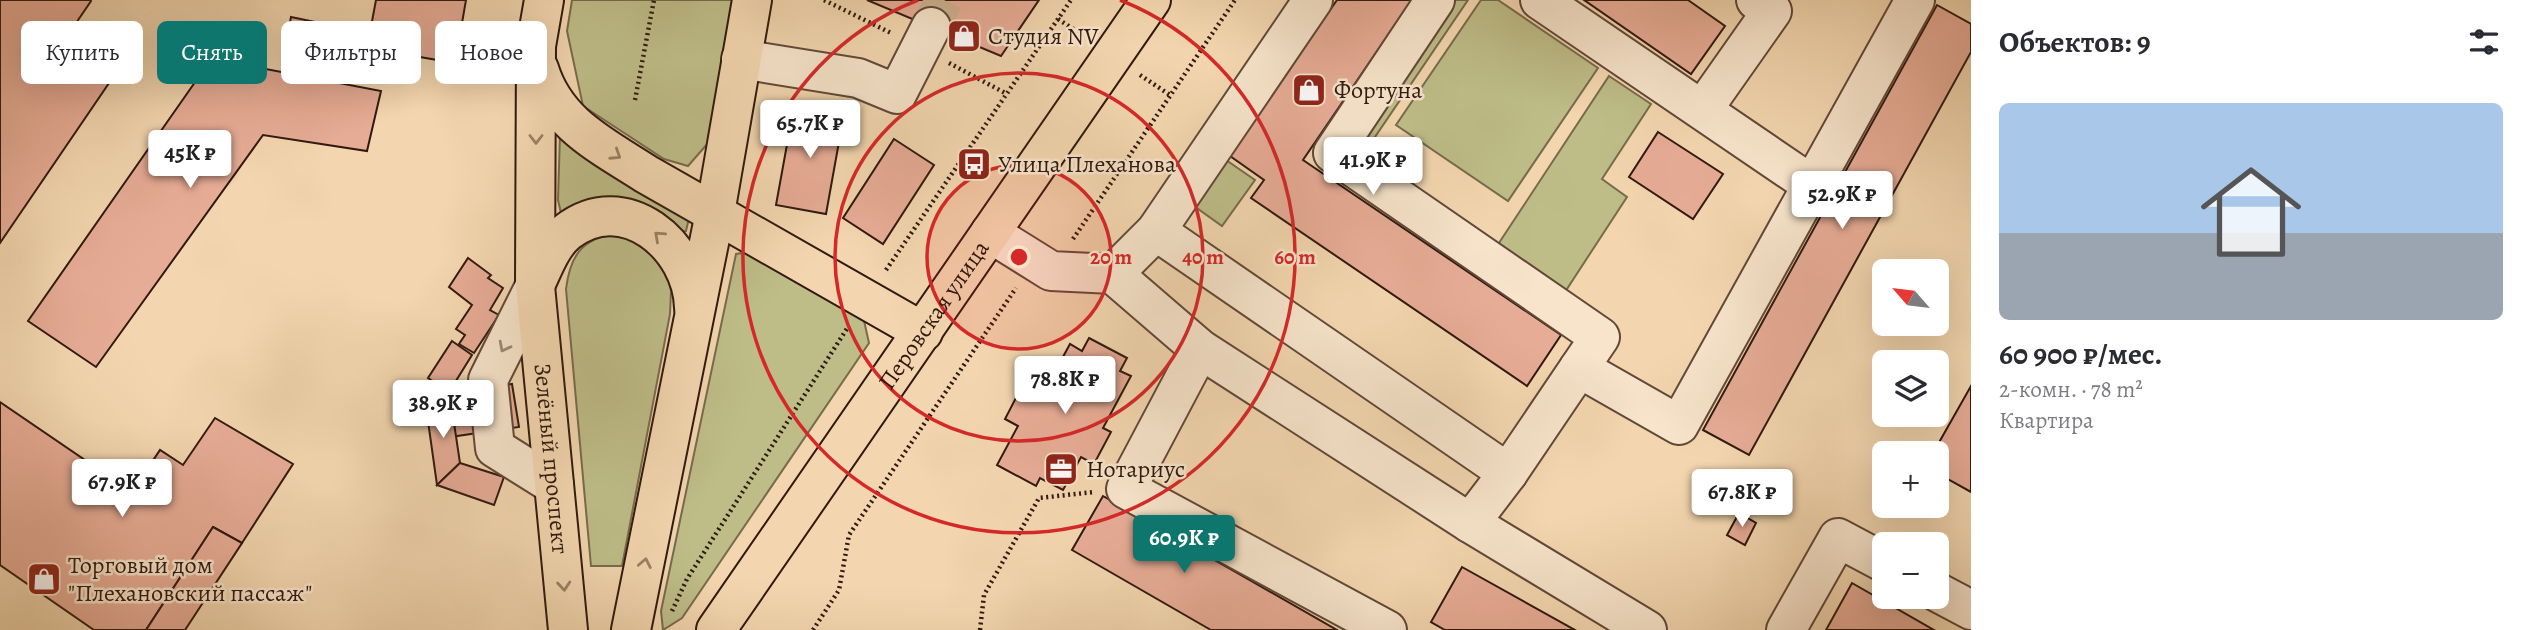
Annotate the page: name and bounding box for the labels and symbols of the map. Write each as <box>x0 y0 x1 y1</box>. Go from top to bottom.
shop icon: Студия NV <box>945 17 983 55</box>
place label: Студия NV <box>988 20 1099 52</box>
shop icon: Фортуна <box>1290 71 1328 109</box>
place label: Фортуна <box>1334 74 1422 106</box>
pin: 65.7K ₽ <box>745 100 875 160</box>
pin: 45K ₽ <box>141 130 239 190</box>
one-way arrow <box>528 134 544 145</box>
pin: 41.9K ₽ <box>1308 138 1438 197</box>
bus stop icon: Улица Плеханова <box>955 145 993 183</box>
one-way arrow <box>608 146 621 159</box>
place label: Улица Плеханова <box>998 148 1176 180</box>
pin: 52.9K ₽ <box>1777 172 1907 231</box>
one-way arrow <box>654 232 667 244</box>
street label: Перовская улица <box>871 234 996 396</box>
text: 20 m <box>1090 243 1132 271</box>
text: 40 m <box>1182 243 1224 271</box>
text: 60 m <box>1274 243 1316 271</box>
centre of rings <box>1007 245 1031 269</box>
north arrow <box>1872 259 1950 336</box>
one-way arrow <box>499 340 513 352</box>
pin: 78.8K ₽ <box>1000 356 1130 416</box>
street label: Зелёный проспект <box>526 362 577 556</box>
pin: 38.9K ₽ <box>378 380 508 440</box>
office icon: Нотариус <box>1042 450 1080 488</box>
place label: Нотариус <box>1086 453 1185 485</box>
pin: 67.9K ₽ <box>57 460 187 519</box>
pin: 67.8K ₽ <box>1677 470 1807 529</box>
pin: 60.9K ₽ <box>1119 516 1249 575</box>
place label: Торговый дом "Плехановский пассаж" <box>68 549 312 609</box>
one-way arrow <box>636 557 651 569</box>
shop icon: Торговый дом "Плехановский пассаж" <box>25 560 63 598</box>
one-way arrow <box>556 580 571 591</box>

